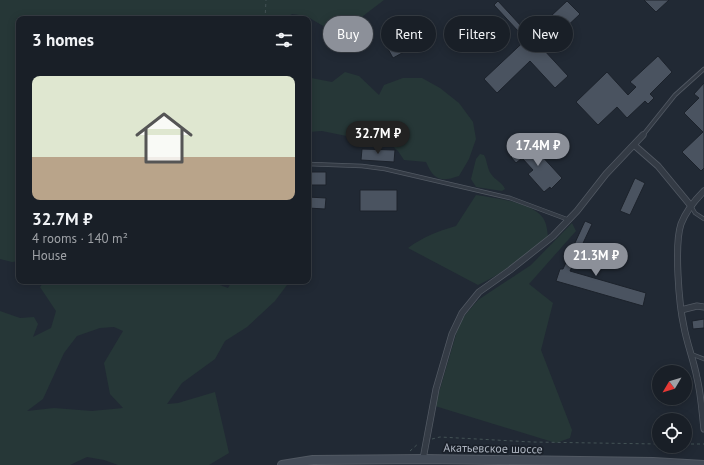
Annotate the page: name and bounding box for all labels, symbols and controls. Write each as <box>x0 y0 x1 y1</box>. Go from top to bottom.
chip: Buy <box>323 16 373 52</box>
chip: Rent <box>381 16 436 52</box>
chip: Filters <box>444 16 510 52</box>
chip: New <box>518 16 573 52</box>
text: 3 homes <box>32 29 94 51</box>
icon: filters <box>273 29 295 51</box>
icon: home <box>128 102 200 174</box>
pin: 32.7M ₽ <box>341 121 415 155</box>
text: 32.7M ₽ <box>355 125 401 142</box>
pin: 17.4M ₽ <box>501 133 575 167</box>
text: 17.4M ₽ <box>516 137 560 154</box>
text: 32.7M ₽ <box>32 208 93 230</box>
text: 4 rooms · 140 m² <box>32 230 128 247</box>
pin: 21.3M ₽ <box>559 243 633 277</box>
text: House <box>32 247 67 264</box>
text: 21.3M ₽ <box>573 247 619 264</box>
north arrow <box>652 365 692 405</box>
map controls <box>652 365 692 453</box>
button: locate <box>652 413 692 453</box>
street label: Акатьевское шоссе <box>443 440 543 456</box>

